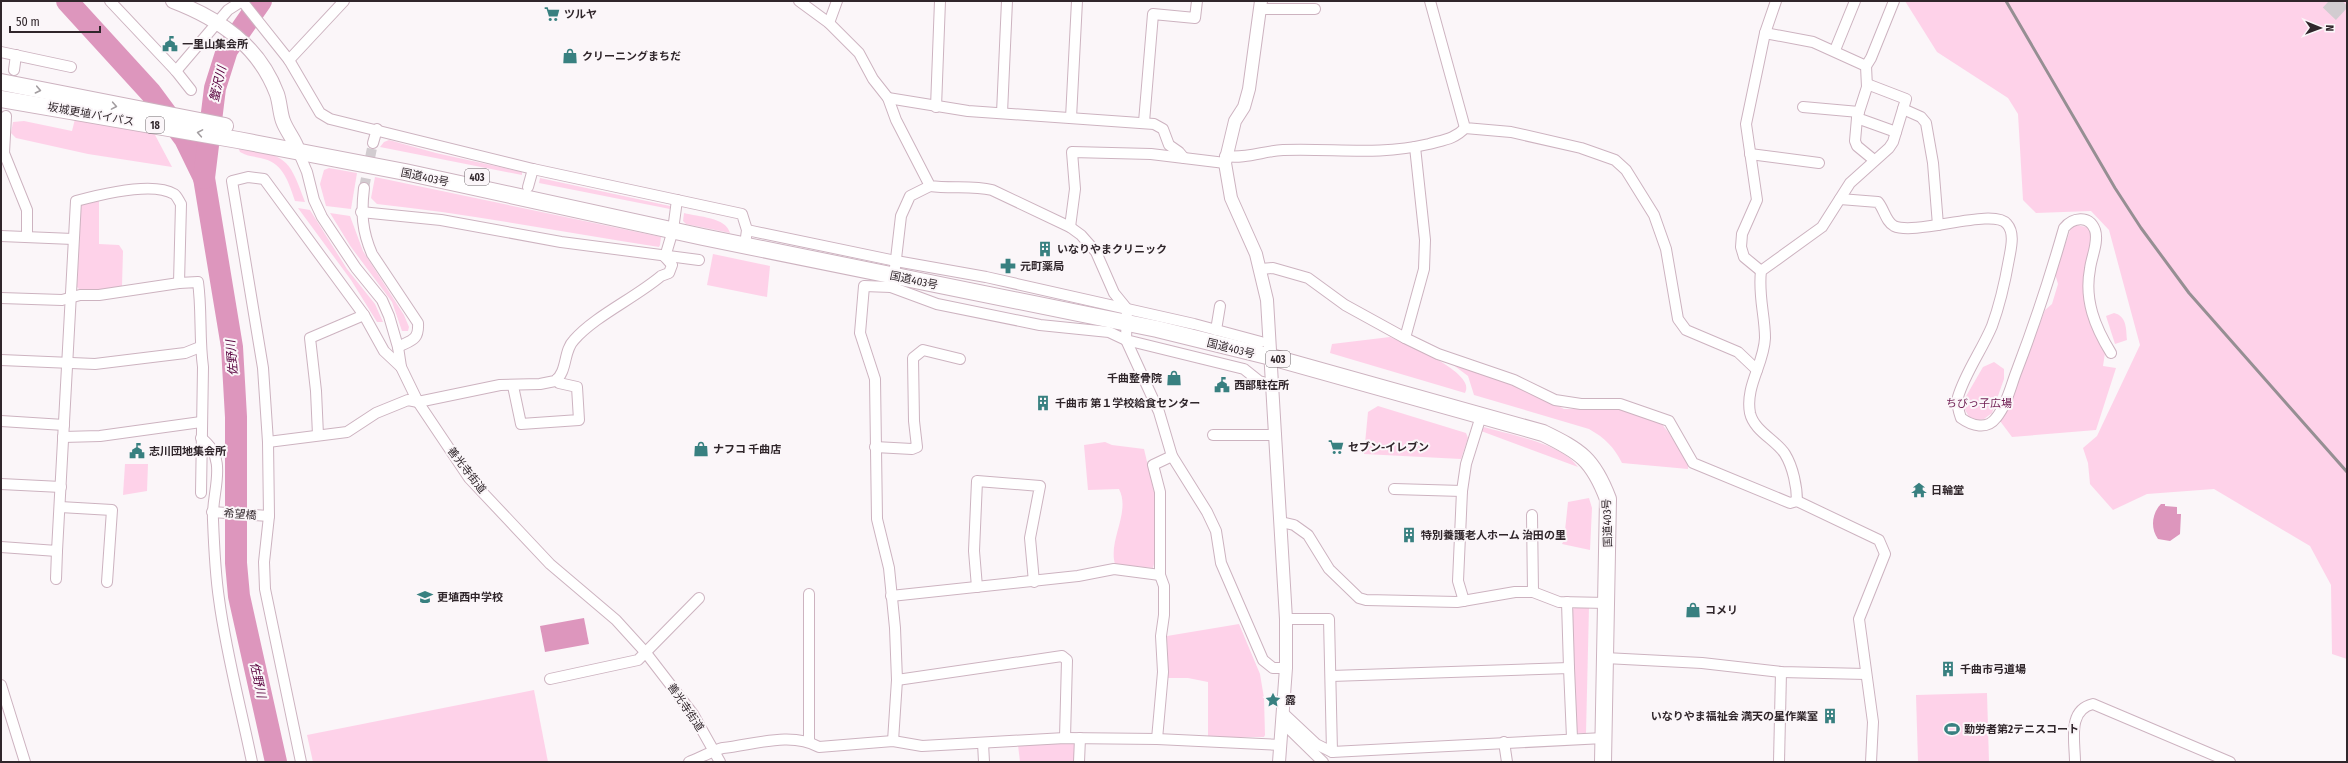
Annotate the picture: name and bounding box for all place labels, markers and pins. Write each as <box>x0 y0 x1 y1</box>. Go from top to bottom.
supermarket icon: ツルヤ <box>543 5 561 23</box>
place label: ツルヤ <box>564 8 597 21</box>
public building icon: 一里山集会所 <box>161 35 179 53</box>
place label: 一里山集会所 <box>182 38 248 51</box>
shop icon: クリーニングまちだ <box>561 47 579 65</box>
place label: クリーニングまちだ <box>582 50 681 63</box>
building icon: いなりやまクリニック <box>1036 240 1054 258</box>
place label: いなりやまクリニック <box>1057 243 1167 256</box>
pharmacy icon: 元町薬局 <box>999 257 1017 275</box>
place label: 元町薬局 <box>1020 260 1064 273</box>
shop icon: 千曲整骨院 <box>1165 369 1183 387</box>
place label: 千曲整骨院 <box>1107 372 1162 385</box>
public building icon: 西部駐在所 <box>1213 376 1231 394</box>
place label: 西部駐在所 <box>1234 379 1289 392</box>
building icon: 千曲市 第１学校給食センター <box>1034 394 1052 412</box>
place label: 千曲市 第１学校給食センター <box>1055 397 1200 410</box>
supermarket icon: セブン-イレブン <box>1327 438 1345 456</box>
shop icon: ナフコ 千曲店 <box>692 440 710 458</box>
place label: セブン-イレブン <box>1348 441 1429 454</box>
public building icon: 志川団地集会所 <box>128 442 146 460</box>
place label: ナフコ 千曲店 <box>713 443 781 456</box>
place label: 志川団地集会所 <box>149 445 226 458</box>
temple icon: 日輪堂 <box>1910 481 1928 499</box>
place label: 日輪堂 <box>1931 484 1964 497</box>
building icon: 特別養護老人ホーム 治田の里 <box>1400 526 1418 544</box>
place label: 特別養護老人ホーム 治田の里 <box>1421 529 1566 542</box>
school or university icon: 更埴西中学校 <box>416 588 434 606</box>
place label: 更埴西中学校 <box>437 591 503 604</box>
shop icon: コメリ <box>1684 601 1702 619</box>
place label: コメリ <box>1705 604 1738 617</box>
building icon: 千曲市弓道場 <box>1939 660 1957 678</box>
place label: 千曲市弓道場 <box>1960 663 2026 676</box>
place icon: 露 <box>1264 691 1282 709</box>
place label: 露 <box>1285 694 1296 707</box>
building icon: いなりやま福祉会 満天の星作業室 <box>1821 707 1839 725</box>
place label: いなりやま福祉会 満天の星作業室 <box>1651 710 1818 723</box>
sports icon: 勤労者第2テニスコート <box>1943 720 1961 738</box>
place label: 勤労者第2テニスコート <box>1964 723 2079 736</box>

